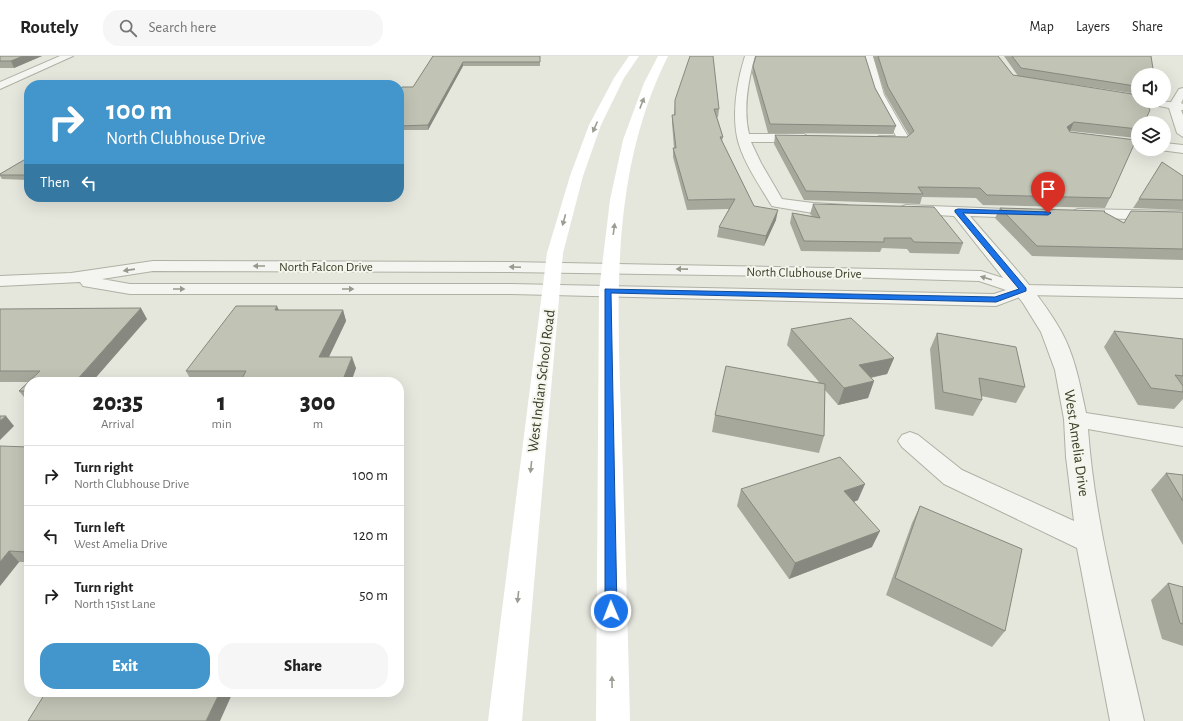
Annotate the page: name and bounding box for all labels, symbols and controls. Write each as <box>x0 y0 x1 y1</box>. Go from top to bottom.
search box <box>103 10 383 46</box>
icon: search <box>117 17 139 39</box>
text: Routely <box>20 18 79 37</box>
text: Search here <box>149 20 216 35</box>
text: Map <box>1029 20 1054 34</box>
text: Layers <box>1076 20 1110 34</box>
text: Share <box>1132 20 1163 34</box>
map controls <box>1131 68 1171 156</box>
button: sound <box>1131 68 1171 108</box>
icon: right <box>40 96 92 148</box>
one-way arrow <box>639 96 645 108</box>
text: 100 m <box>106 97 172 125</box>
button: layers <box>1131 116 1171 156</box>
one-way arrow <box>592 121 599 133</box>
text: North Clubhouse Drive <box>106 130 265 148</box>
icon: left <box>78 172 100 194</box>
pin <box>1031 172 1065 213</box>
text: Then <box>40 175 70 190</box>
icon: arrive <box>1037 178 1059 200</box>
one-way arrow <box>561 214 567 226</box>
one-way arrow <box>611 223 617 235</box>
street label: North Falcon Drive <box>279 261 373 274</box>
one-way arrow <box>252 263 265 269</box>
one-way arrow <box>508 264 521 270</box>
one-way arrow <box>676 266 688 273</box>
street label: North Clubhouse Drive <box>746 266 862 281</box>
one-way arrow <box>123 267 135 273</box>
one-way arrow <box>980 275 992 281</box>
one-way arrow <box>173 286 186 292</box>
one-way arrow <box>342 286 355 292</box>
street label: West Indian School Road <box>525 309 558 453</box>
street label: West Amelia Drive <box>1062 389 1091 498</box>
text: 20:35 <box>92 391 143 415</box>
text: 1 <box>217 391 226 415</box>
text: 300 <box>300 391 336 415</box>
text: Arrival <box>101 418 134 431</box>
text: min <box>211 418 232 431</box>
text: m <box>313 418 323 431</box>
text: Turn right <box>74 460 133 475</box>
one-way arrow <box>528 461 534 473</box>
icon: right <box>40 465 62 487</box>
text: 100 m <box>353 468 388 483</box>
text: North Clubhouse Drive <box>74 478 189 491</box>
text: Turn left <box>74 520 125 535</box>
icon: left <box>40 525 62 547</box>
text: 120 m <box>354 528 388 543</box>
text: West Amelia Drive <box>74 538 167 551</box>
text: Turn right <box>74 580 133 595</box>
icon: right <box>40 585 62 607</box>
text: 50 m <box>359 588 388 603</box>
position arrow <box>590 590 632 632</box>
one-way arrow <box>514 591 521 603</box>
text: North 151st Lane <box>74 598 156 611</box>
button: Exit <box>40 643 210 689</box>
button: Share <box>218 643 388 689</box>
one-way arrow <box>609 675 615 688</box>

